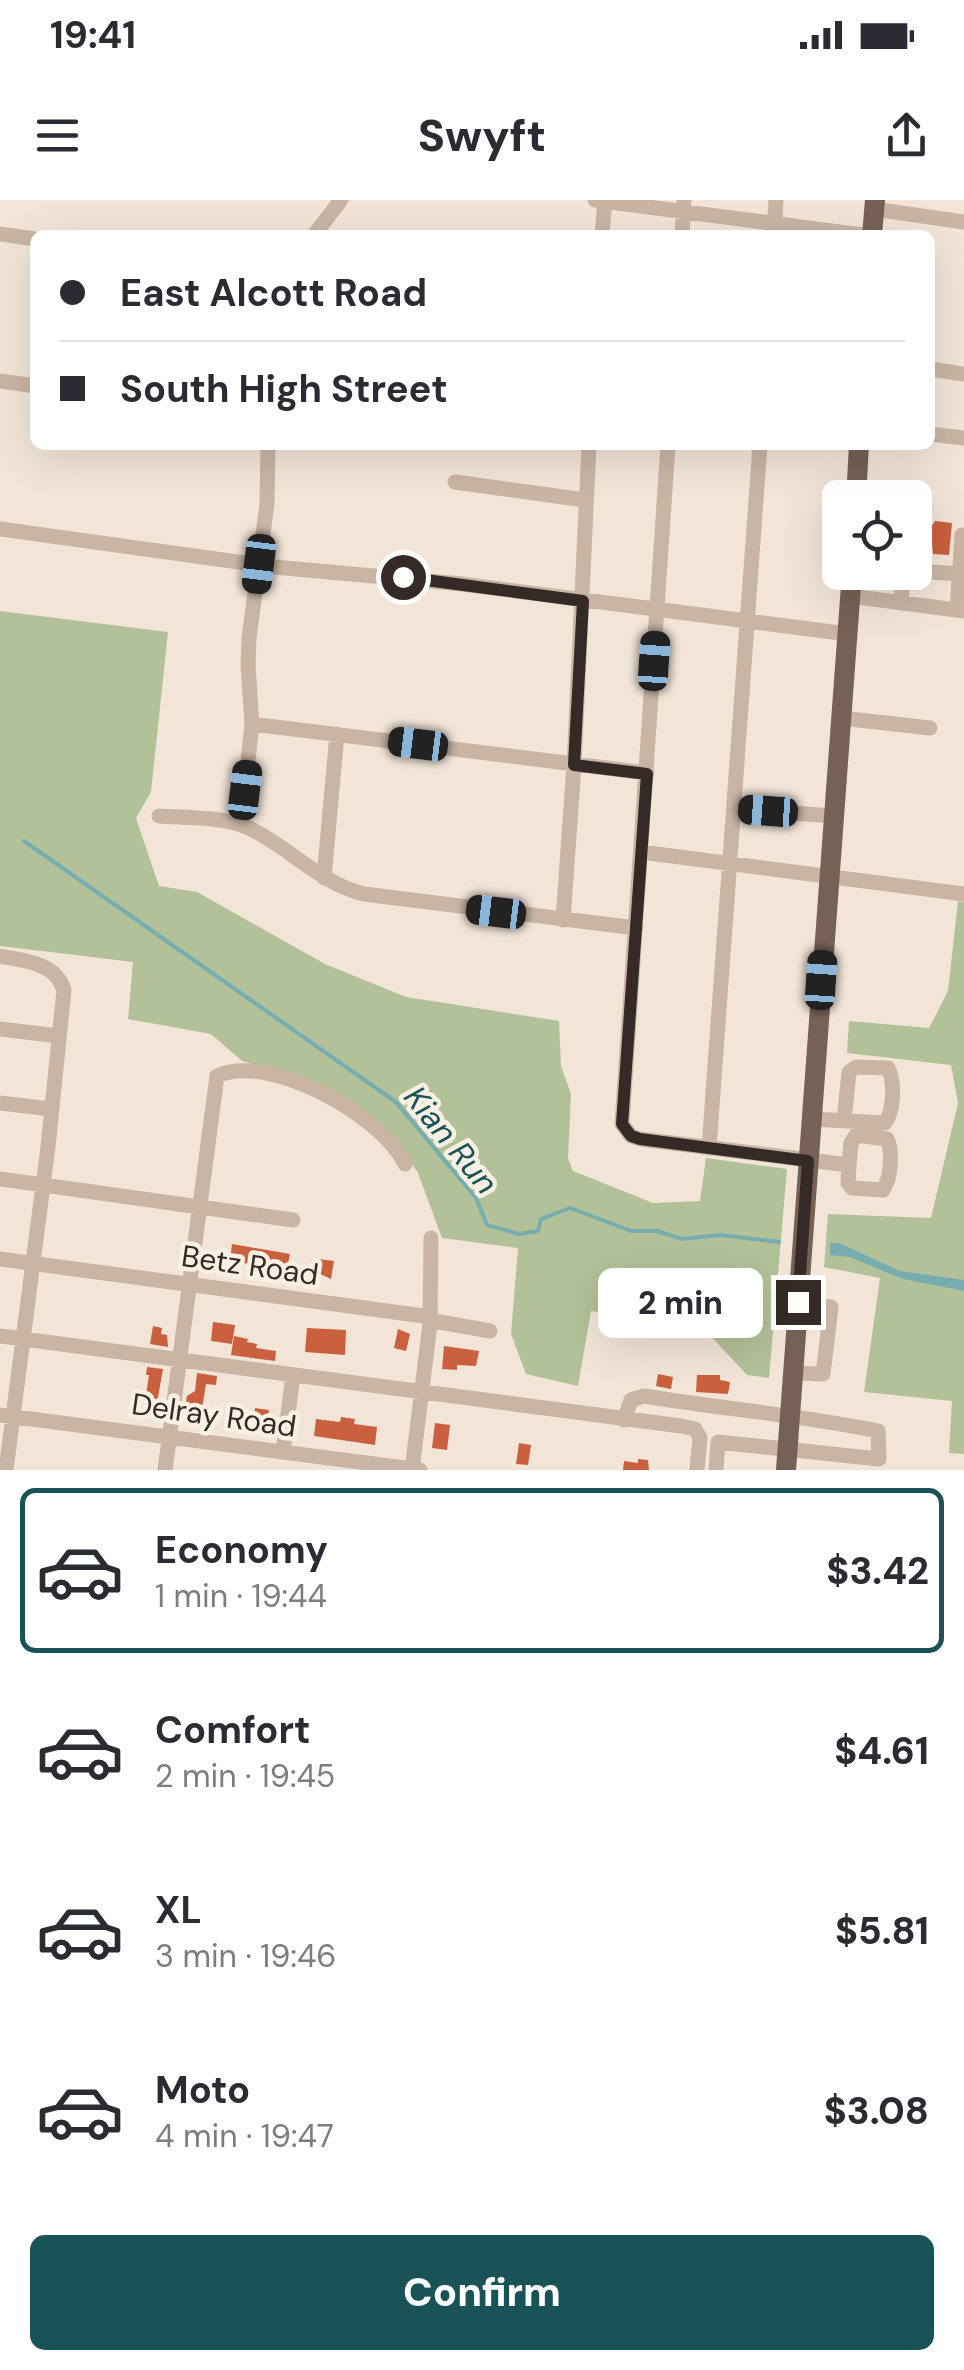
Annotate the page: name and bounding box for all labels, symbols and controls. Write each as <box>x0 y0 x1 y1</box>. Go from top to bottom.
text: 19:41 <box>50 10 136 60</box>
text: Swyft <box>418 106 546 165</box>
icon: menu <box>30 108 85 163</box>
icon: share <box>879 108 934 163</box>
text: East Alcott Road <box>120 268 427 318</box>
text: South High Street <box>120 364 448 414</box>
map controls <box>822 480 932 590</box>
button: locate <box>822 480 932 590</box>
car <box>240 532 278 596</box>
route start <box>381 555 426 600</box>
car <box>637 630 671 692</box>
car <box>386 725 450 763</box>
car <box>226 758 264 822</box>
car <box>737 794 799 828</box>
car <box>464 893 528 931</box>
car <box>804 949 838 1011</box>
water label: Kian Run <box>395 1077 507 1203</box>
street label: Betz Road <box>179 1236 321 1294</box>
callout: 2 min <box>598 1267 763 1337</box>
route end <box>776 1280 821 1325</box>
text: 2 min <box>638 1282 723 1324</box>
street label: Delray Road <box>129 1384 299 1446</box>
text: Economy <box>155 1525 328 1575</box>
icon: car <box>35 1526 125 1616</box>
text: $3.42 <box>826 1546 929 1596</box>
text: 1 min · 19:44 <box>155 1575 327 1617</box>
text: Comfort <box>155 1705 311 1755</box>
icon: car <box>35 1706 125 1796</box>
text: $4.61 <box>834 1726 929 1776</box>
text: 2 min · 19:45 <box>155 1755 335 1797</box>
text: XL <box>155 1885 202 1935</box>
icon: car <box>35 1886 125 1976</box>
text: $5.81 <box>835 1906 929 1956</box>
text: 3 min · 19:46 <box>155 1935 336 1977</box>
text: Moto <box>155 2065 250 2115</box>
icon: car <box>35 2066 125 2156</box>
text: $3.08 <box>824 2086 929 2136</box>
text: 4 min · 19:47 <box>155 2115 334 2157</box>
button: Confirm <box>30 2235 934 2350</box>

